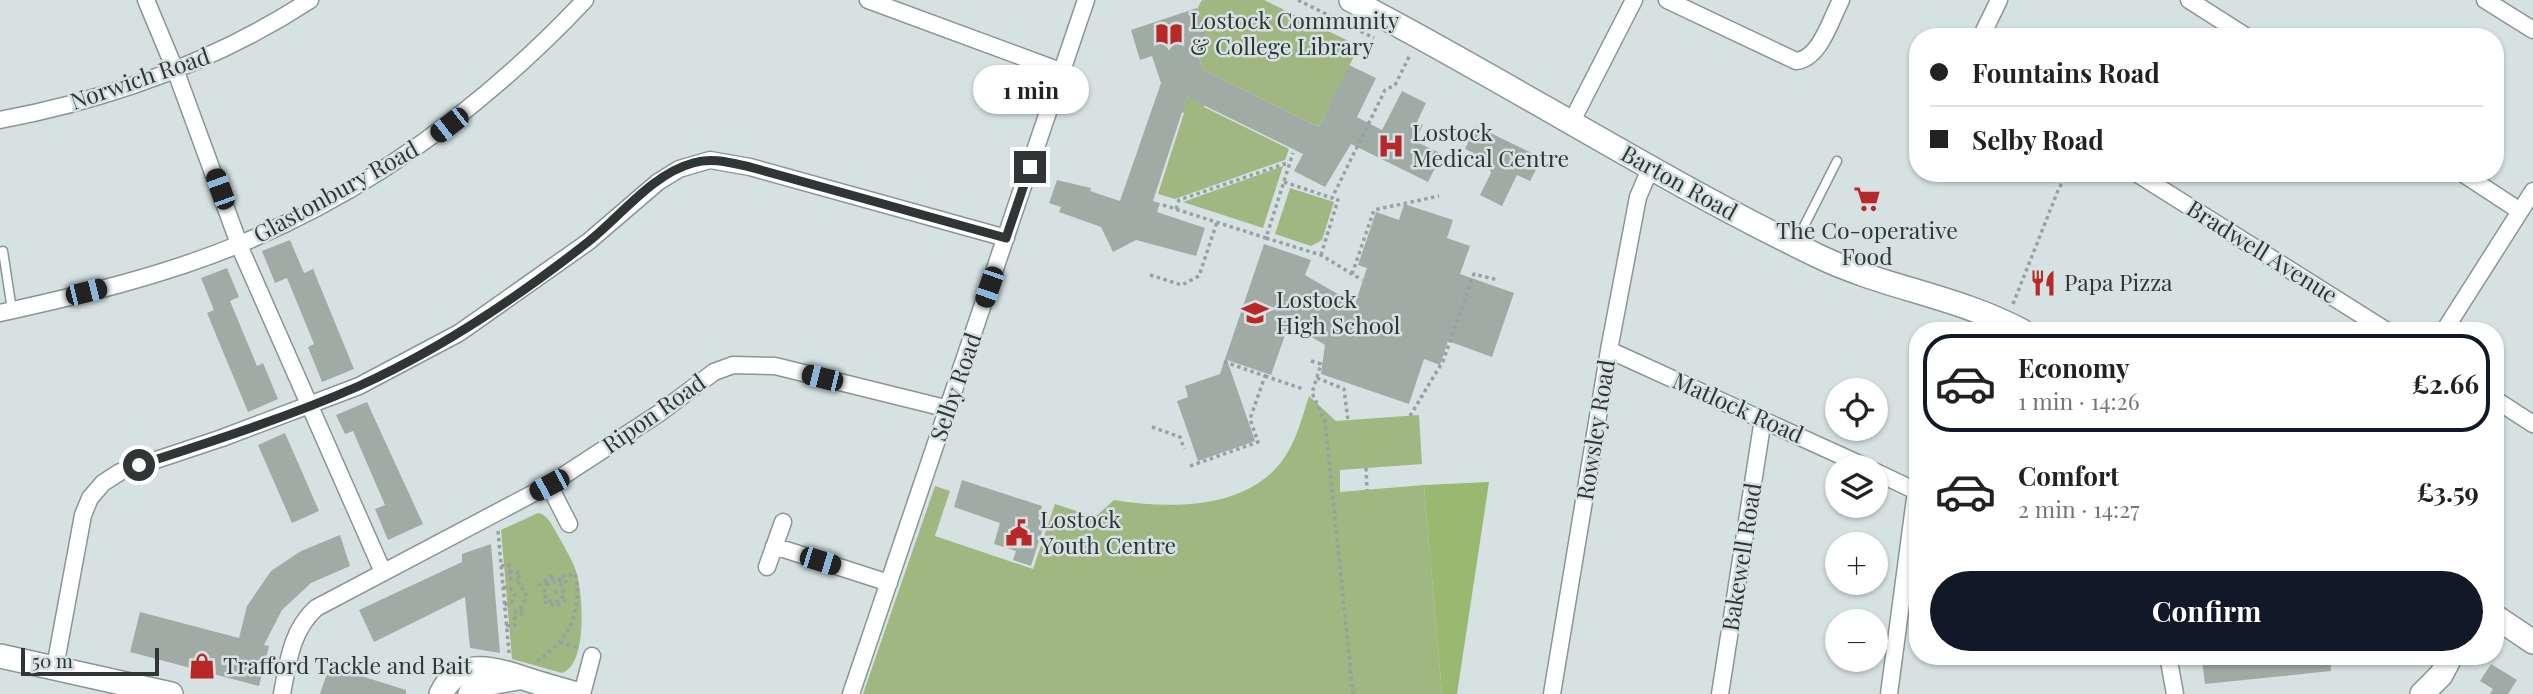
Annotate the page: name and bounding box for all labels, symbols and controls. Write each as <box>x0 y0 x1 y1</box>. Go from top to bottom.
place label: Lostock Community & College Library <box>1190 4 1400 61</box>
library icon: Lostock Community & College Library <box>1154 19 1184 49</box>
street label: Norwich Road <box>66 39 214 116</box>
text: Fountains Road <box>1972 55 2160 90</box>
callout: 1 min <box>972 66 1088 114</box>
text: 1 min <box>1003 74 1059 105</box>
car <box>426 104 473 146</box>
place label: Lostock Medical Centre <box>1412 116 1569 173</box>
text: Selby Road <box>1972 122 2104 157</box>
hospital icon: Lostock Medical Centre <box>1376 131 1406 161</box>
street label: Glastonbury Road <box>247 132 423 249</box>
street label: Barton Road <box>1616 137 1743 226</box>
route end <box>1014 151 1046 183</box>
car <box>203 166 238 212</box>
supermarket icon: The Co-operative Food <box>1852 184 1882 214</box>
street label: Bradwell Avenue <box>2181 192 2344 310</box>
place label: The Co-operative Food <box>1776 214 1958 271</box>
car <box>973 264 1006 310</box>
place label: Papa Pizza <box>2064 266 2173 297</box>
restaurant icon: Papa Pizza <box>2028 268 2058 298</box>
car <box>64 277 109 307</box>
place label: Lostock High School <box>1276 283 1401 340</box>
school or university icon: Lostock High School <box>1240 298 1270 328</box>
street label: Selby Road <box>922 328 988 445</box>
text: Economy <box>2018 350 2129 385</box>
icon: car <box>1934 352 1997 415</box>
street label: Rowsley Road <box>1568 357 1621 502</box>
car <box>800 363 845 393</box>
street label: Matlock Road <box>1668 364 1809 449</box>
street label: Ripon Road <box>595 366 711 460</box>
text: £2.66 <box>2412 366 2479 401</box>
map controls <box>1825 378 1888 672</box>
button: locate <box>1825 378 1888 441</box>
text: 1 min · 14:26 <box>2018 385 2140 416</box>
route start <box>123 449 155 481</box>
button: layers <box>1825 455 1888 518</box>
text: Comfort <box>2018 458 2119 493</box>
icon: car <box>1934 460 1997 523</box>
car <box>526 466 573 504</box>
text: £3.59 <box>2417 474 2479 509</box>
street label: Bakewell Road <box>1714 480 1768 633</box>
text: 2 min · 14:27 <box>2018 493 2140 524</box>
place label: Lostock Youth Centre <box>1039 503 1176 560</box>
public building icon: Lostock Youth Centre <box>1004 518 1034 548</box>
button: + <box>1825 532 1888 595</box>
car <box>797 545 844 577</box>
button: Confirm <box>1930 571 2483 651</box>
button: − <box>1825 609 1888 672</box>
scale bar <box>21 645 159 677</box>
text: 50 m <box>32 647 73 673</box>
place label: Trafford Tackle and Bait <box>223 649 473 680</box>
shop icon: Trafford Tackle and Bait <box>187 651 217 681</box>

